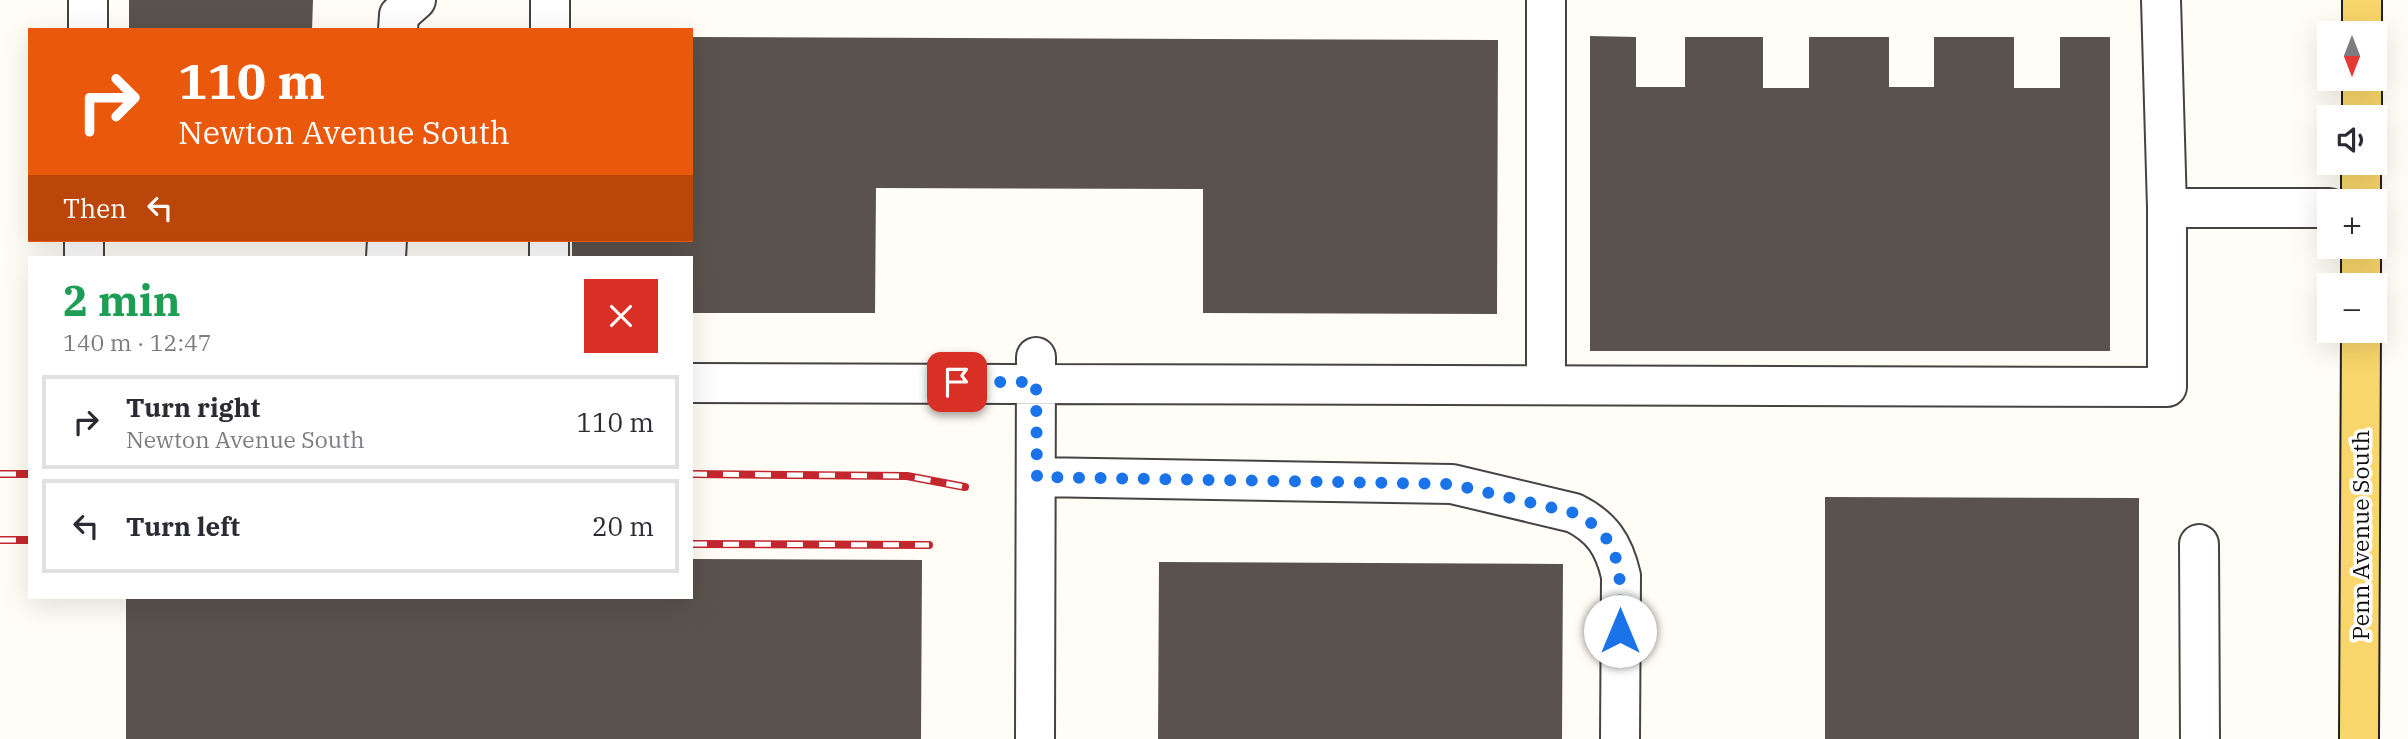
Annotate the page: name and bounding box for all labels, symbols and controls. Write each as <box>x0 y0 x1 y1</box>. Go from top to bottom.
north arrow <box>2317 21 2387 91</box>
map controls <box>2317 21 2387 343</box>
text: 110 m <box>178 49 325 112</box>
icon: right <box>63 56 154 147</box>
button: sound <box>2317 105 2387 175</box>
text: Newton Avenue South <box>178 111 510 153</box>
icon: left <box>141 189 179 227</box>
button: + <box>2317 189 2387 259</box>
text: Then <box>63 191 127 225</box>
text: 2 min <box>63 273 181 328</box>
button: − <box>2317 273 2387 343</box>
button: close <box>584 279 658 353</box>
text: 140 m · 12:47 <box>63 327 212 357</box>
pin <box>927 352 987 412</box>
icon: arrive <box>938 363 976 401</box>
text: Turn right <box>126 390 260 424</box>
icon: right <box>67 403 105 441</box>
text: 110 m <box>576 405 654 439</box>
text: Newton Avenue South <box>126 424 365 454</box>
street label: Penn Avenue South <box>2345 430 2375 640</box>
icon: left <box>67 507 105 545</box>
text: Turn left <box>126 509 240 543</box>
text: 20 m <box>592 509 654 543</box>
position arrow <box>1583 594 1657 668</box>

